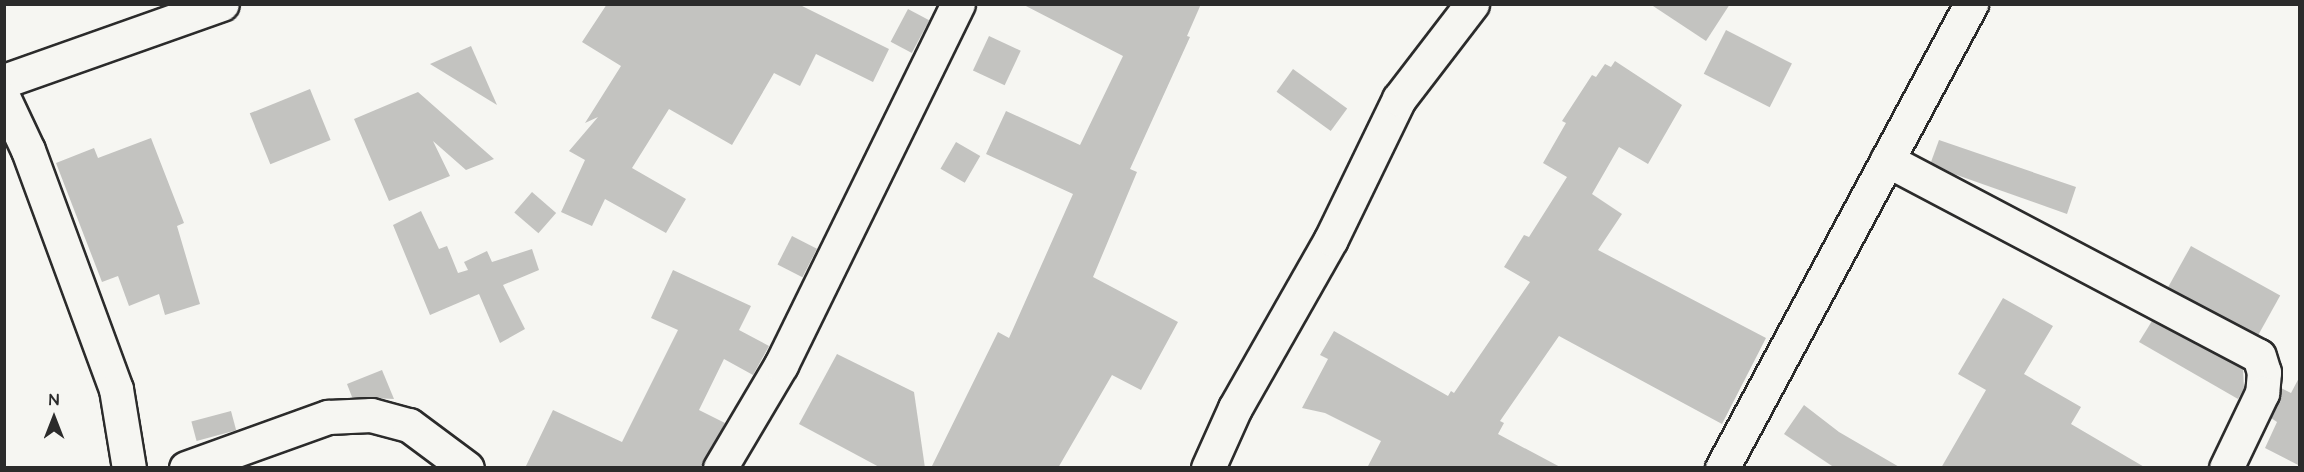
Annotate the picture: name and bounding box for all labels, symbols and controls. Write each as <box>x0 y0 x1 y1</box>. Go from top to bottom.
north arrow <box>24 388 84 448</box>
text: N <box>49 389 59 411</box>

